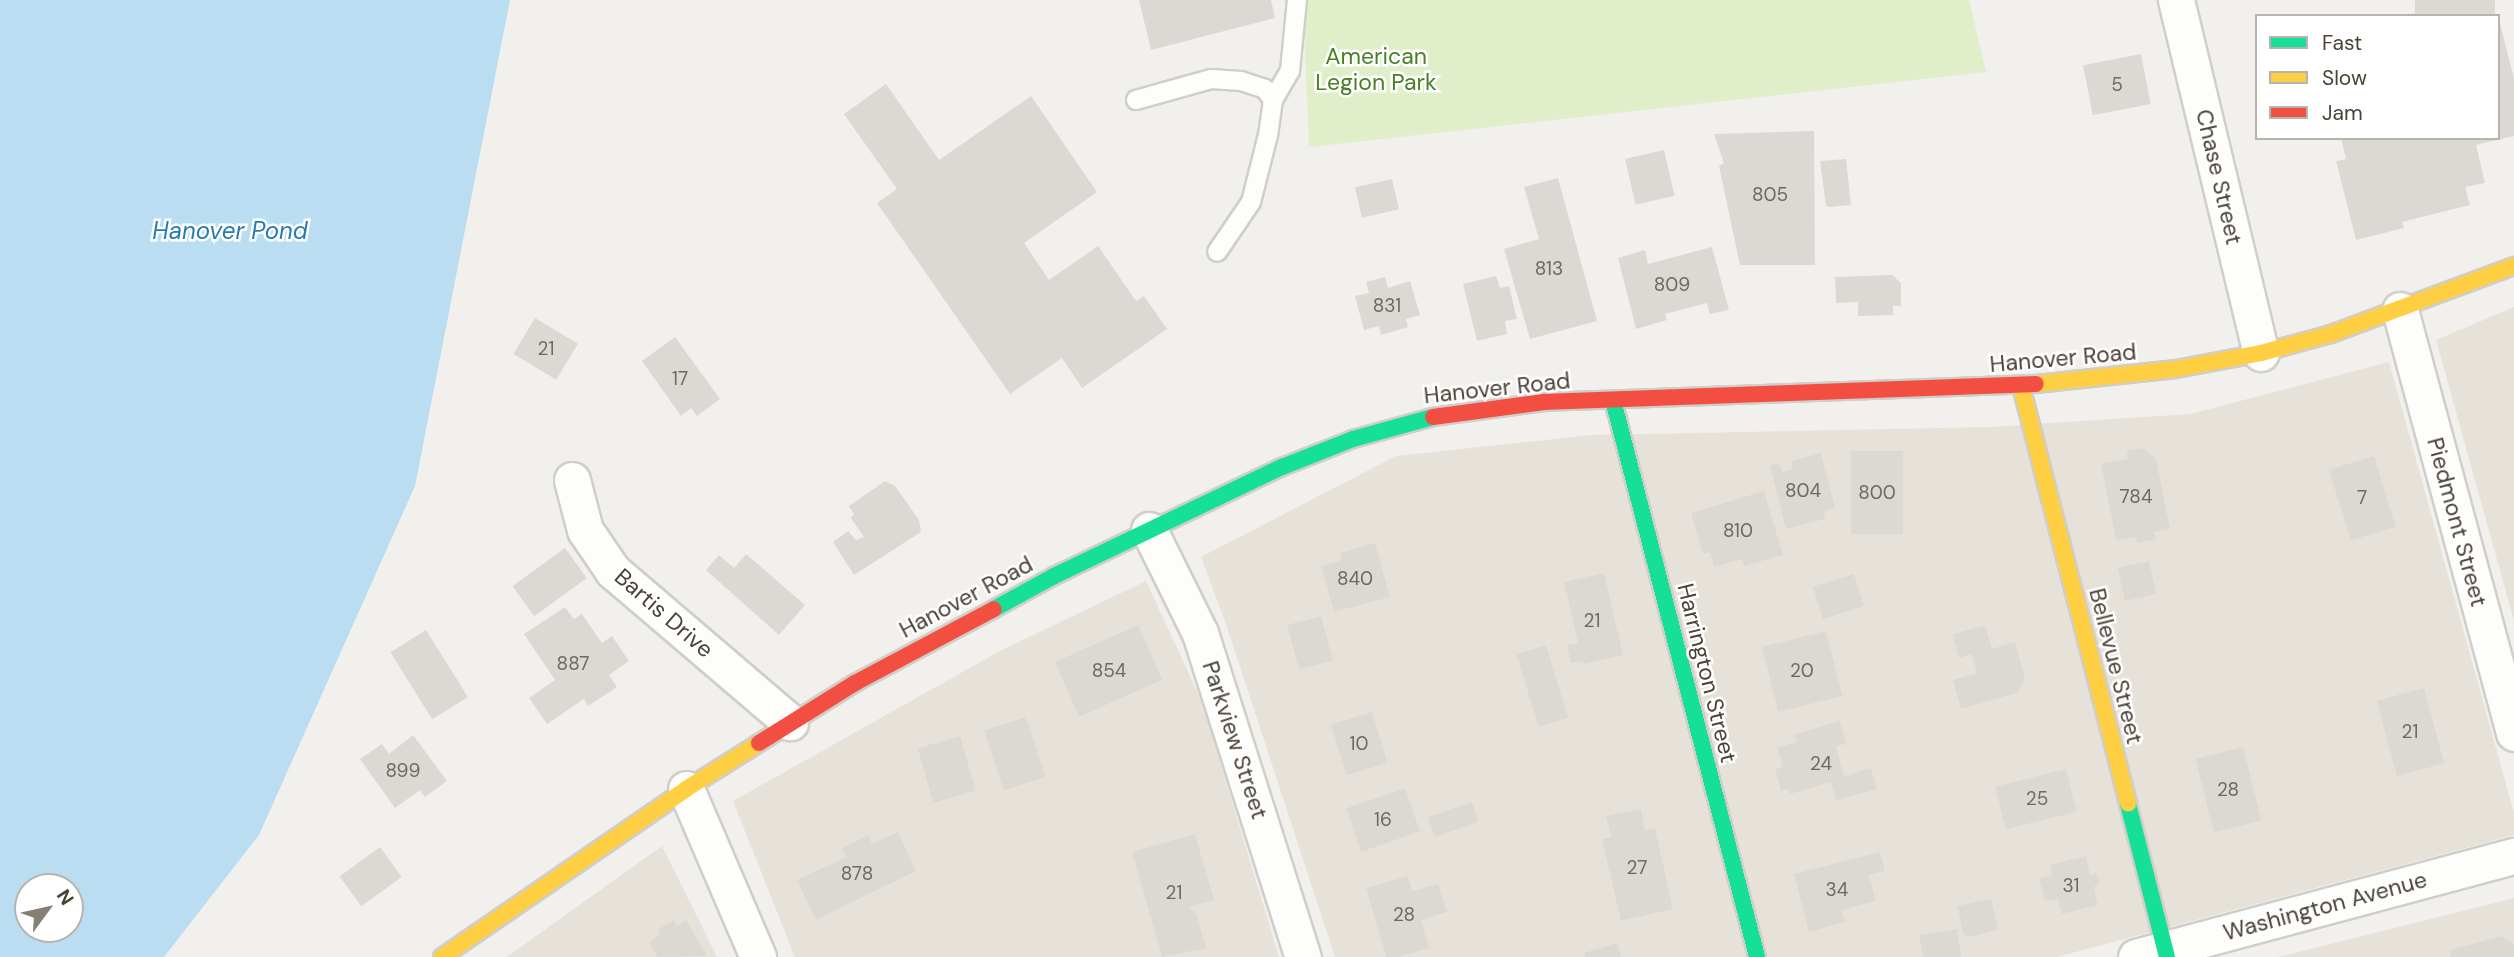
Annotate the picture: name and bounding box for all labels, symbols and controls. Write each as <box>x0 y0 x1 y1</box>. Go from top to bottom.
legend <box>2255 14 2500 140</box>
text: Fast <box>2322 29 2362 57</box>
park label: American Legion Park <box>1315 42 1437 96</box>
text: Slow <box>2322 64 2367 92</box>
house number: 5 <box>2111 74 2123 96</box>
text: Jam <box>2322 99 2363 127</box>
street label: Chase Street <box>2190 107 2248 247</box>
house number: 805 <box>1752 184 1788 206</box>
water label: Hanover Pond <box>152 217 308 245</box>
house number: 813 <box>1535 258 1563 280</box>
house number: 809 <box>1654 274 1690 296</box>
house number: 831 <box>1373 295 1401 317</box>
house number: 21 <box>538 338 554 360</box>
street label: Hanover Road <box>1988 338 2138 378</box>
street label: Hanover Road <box>1422 367 1572 409</box>
house number: 17 <box>672 368 688 390</box>
street label: Piedmont Street <box>2421 434 2493 610</box>
house number: 804 <box>1785 480 1821 502</box>
house number: 800 <box>1858 482 1896 504</box>
house number: 784 <box>2120 486 2152 508</box>
house number: 7 <box>2357 487 2367 509</box>
house number: 810 <box>1723 520 1753 542</box>
street label: Hanover Road <box>895 550 1037 644</box>
street label: Bartis Drive <box>609 563 719 663</box>
house number: 840 <box>1337 568 1373 590</box>
street label: Harrington Street <box>1671 581 1743 765</box>
street label: Bellevue Street <box>2083 585 2149 747</box>
house number: 21 <box>1584 610 1600 632</box>
house number: 887 <box>557 653 589 675</box>
street label: Parkview Street <box>1196 658 1274 822</box>
house number: 854 <box>1092 660 1126 682</box>
house number: 20 <box>1790 660 1814 682</box>
house number: 21 <box>2402 721 2418 743</box>
house number: 10 <box>1350 733 1368 755</box>
house number: 24 <box>1810 753 1832 775</box>
house number: 899 <box>386 760 420 782</box>
house number: 28 <box>2217 779 2239 801</box>
house number: 25 <box>2026 788 2048 810</box>
house number: 16 <box>1374 809 1392 831</box>
house number: 27 <box>1627 857 1647 879</box>
house number: 878 <box>841 863 873 885</box>
street label: Washington Avenue <box>2220 866 2430 946</box>
north arrow <box>14 873 84 943</box>
house number: 31 <box>2063 875 2079 897</box>
house number: 34 <box>1826 879 1848 901</box>
house number: 21 <box>1166 882 1182 904</box>
text: N <box>51 885 80 910</box>
house number: 28 <box>1393 904 1415 926</box>

